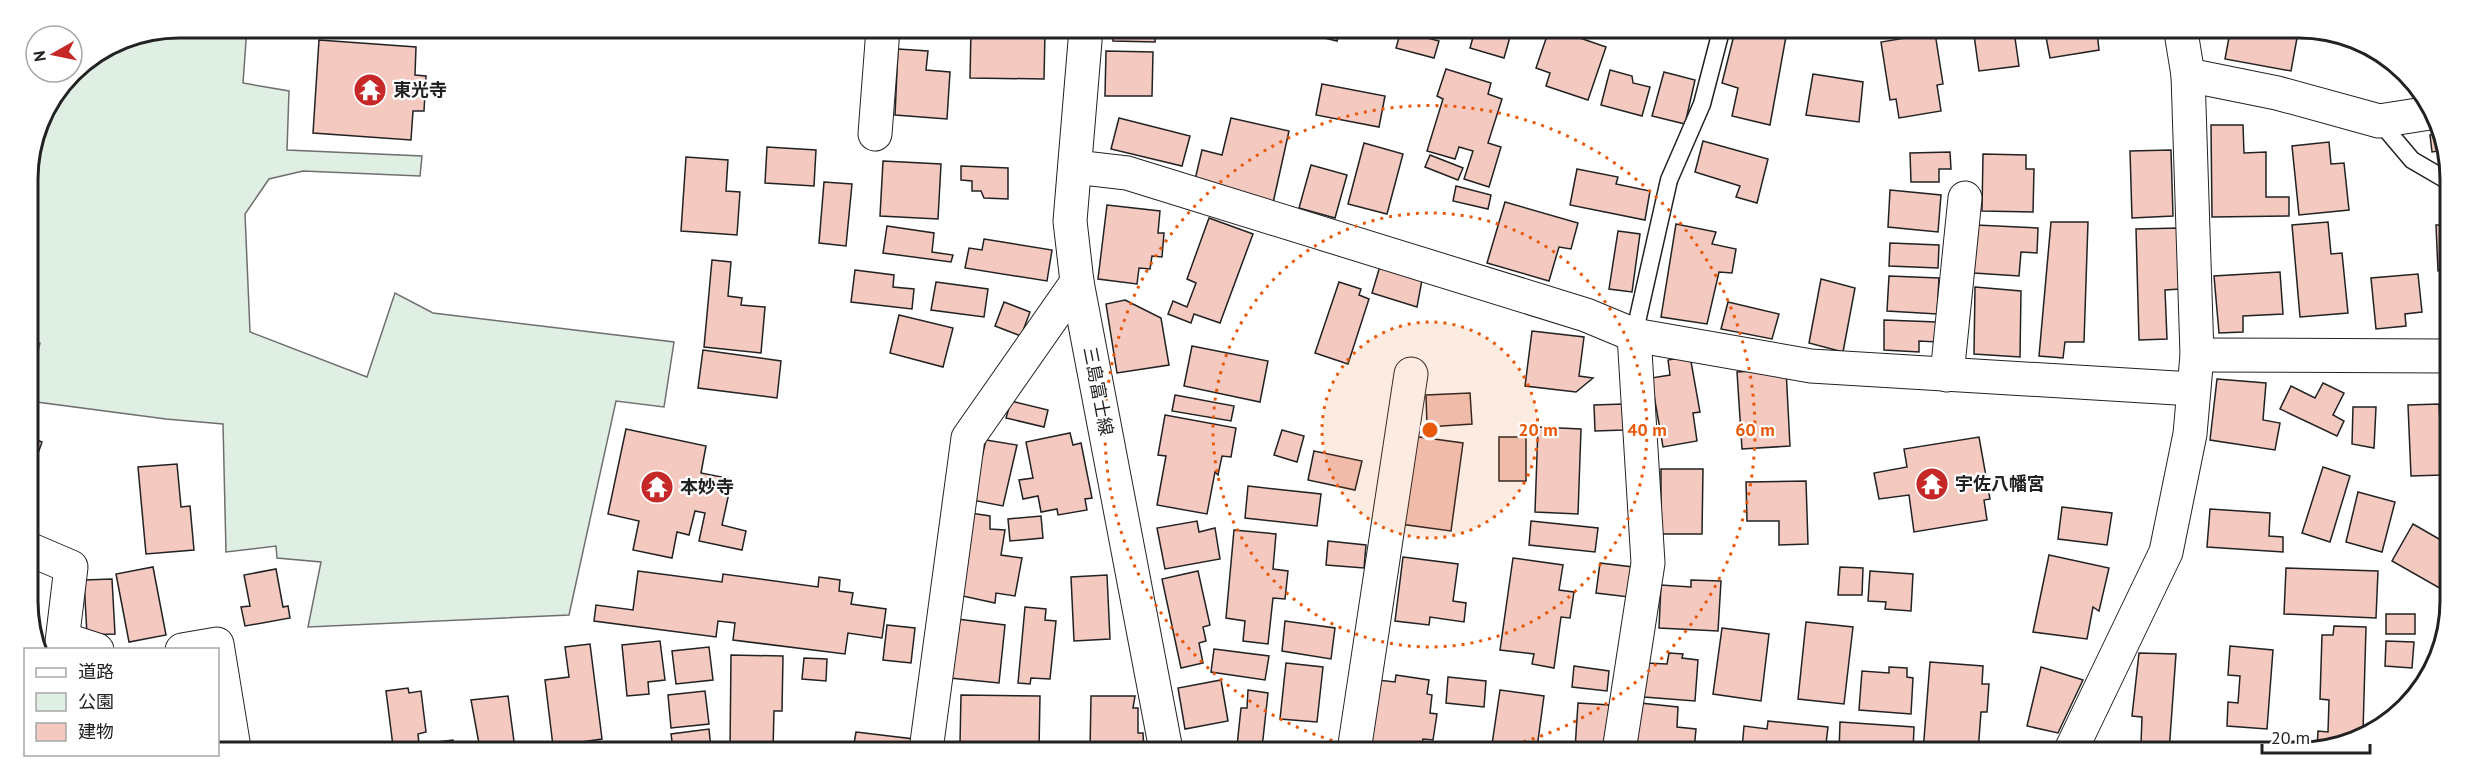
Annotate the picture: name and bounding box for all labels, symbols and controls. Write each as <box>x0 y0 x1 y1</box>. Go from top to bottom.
north arrow <box>24 24 84 84</box>
text: N <box>28 50 50 63</box>
temple icon: 東光寺 <box>352 72 388 108</box>
place label: 東光寺 <box>393 78 447 101</box>
street label: 三島富士線 <box>1079 345 1118 437</box>
text: 20 m <box>1518 418 1558 441</box>
text: 40 m <box>1627 418 1667 441</box>
text: 60 m <box>1735 418 1775 441</box>
centre of rings <box>1420 420 1440 440</box>
temple icon: 宇佐八幡宮 <box>1914 466 1950 502</box>
temple icon: 本妙寺 <box>639 469 675 505</box>
place label: 宇佐八幡宮 <box>1955 472 2045 495</box>
place label: 本妙寺 <box>680 475 734 498</box>
legend <box>24 648 219 756</box>
text: 道路 <box>78 660 114 683</box>
text: 公園 <box>78 690 114 713</box>
scale bar <box>2262 717 2370 755</box>
text: 建物 <box>78 720 114 743</box>
text: 20 m <box>2271 726 2310 749</box>

